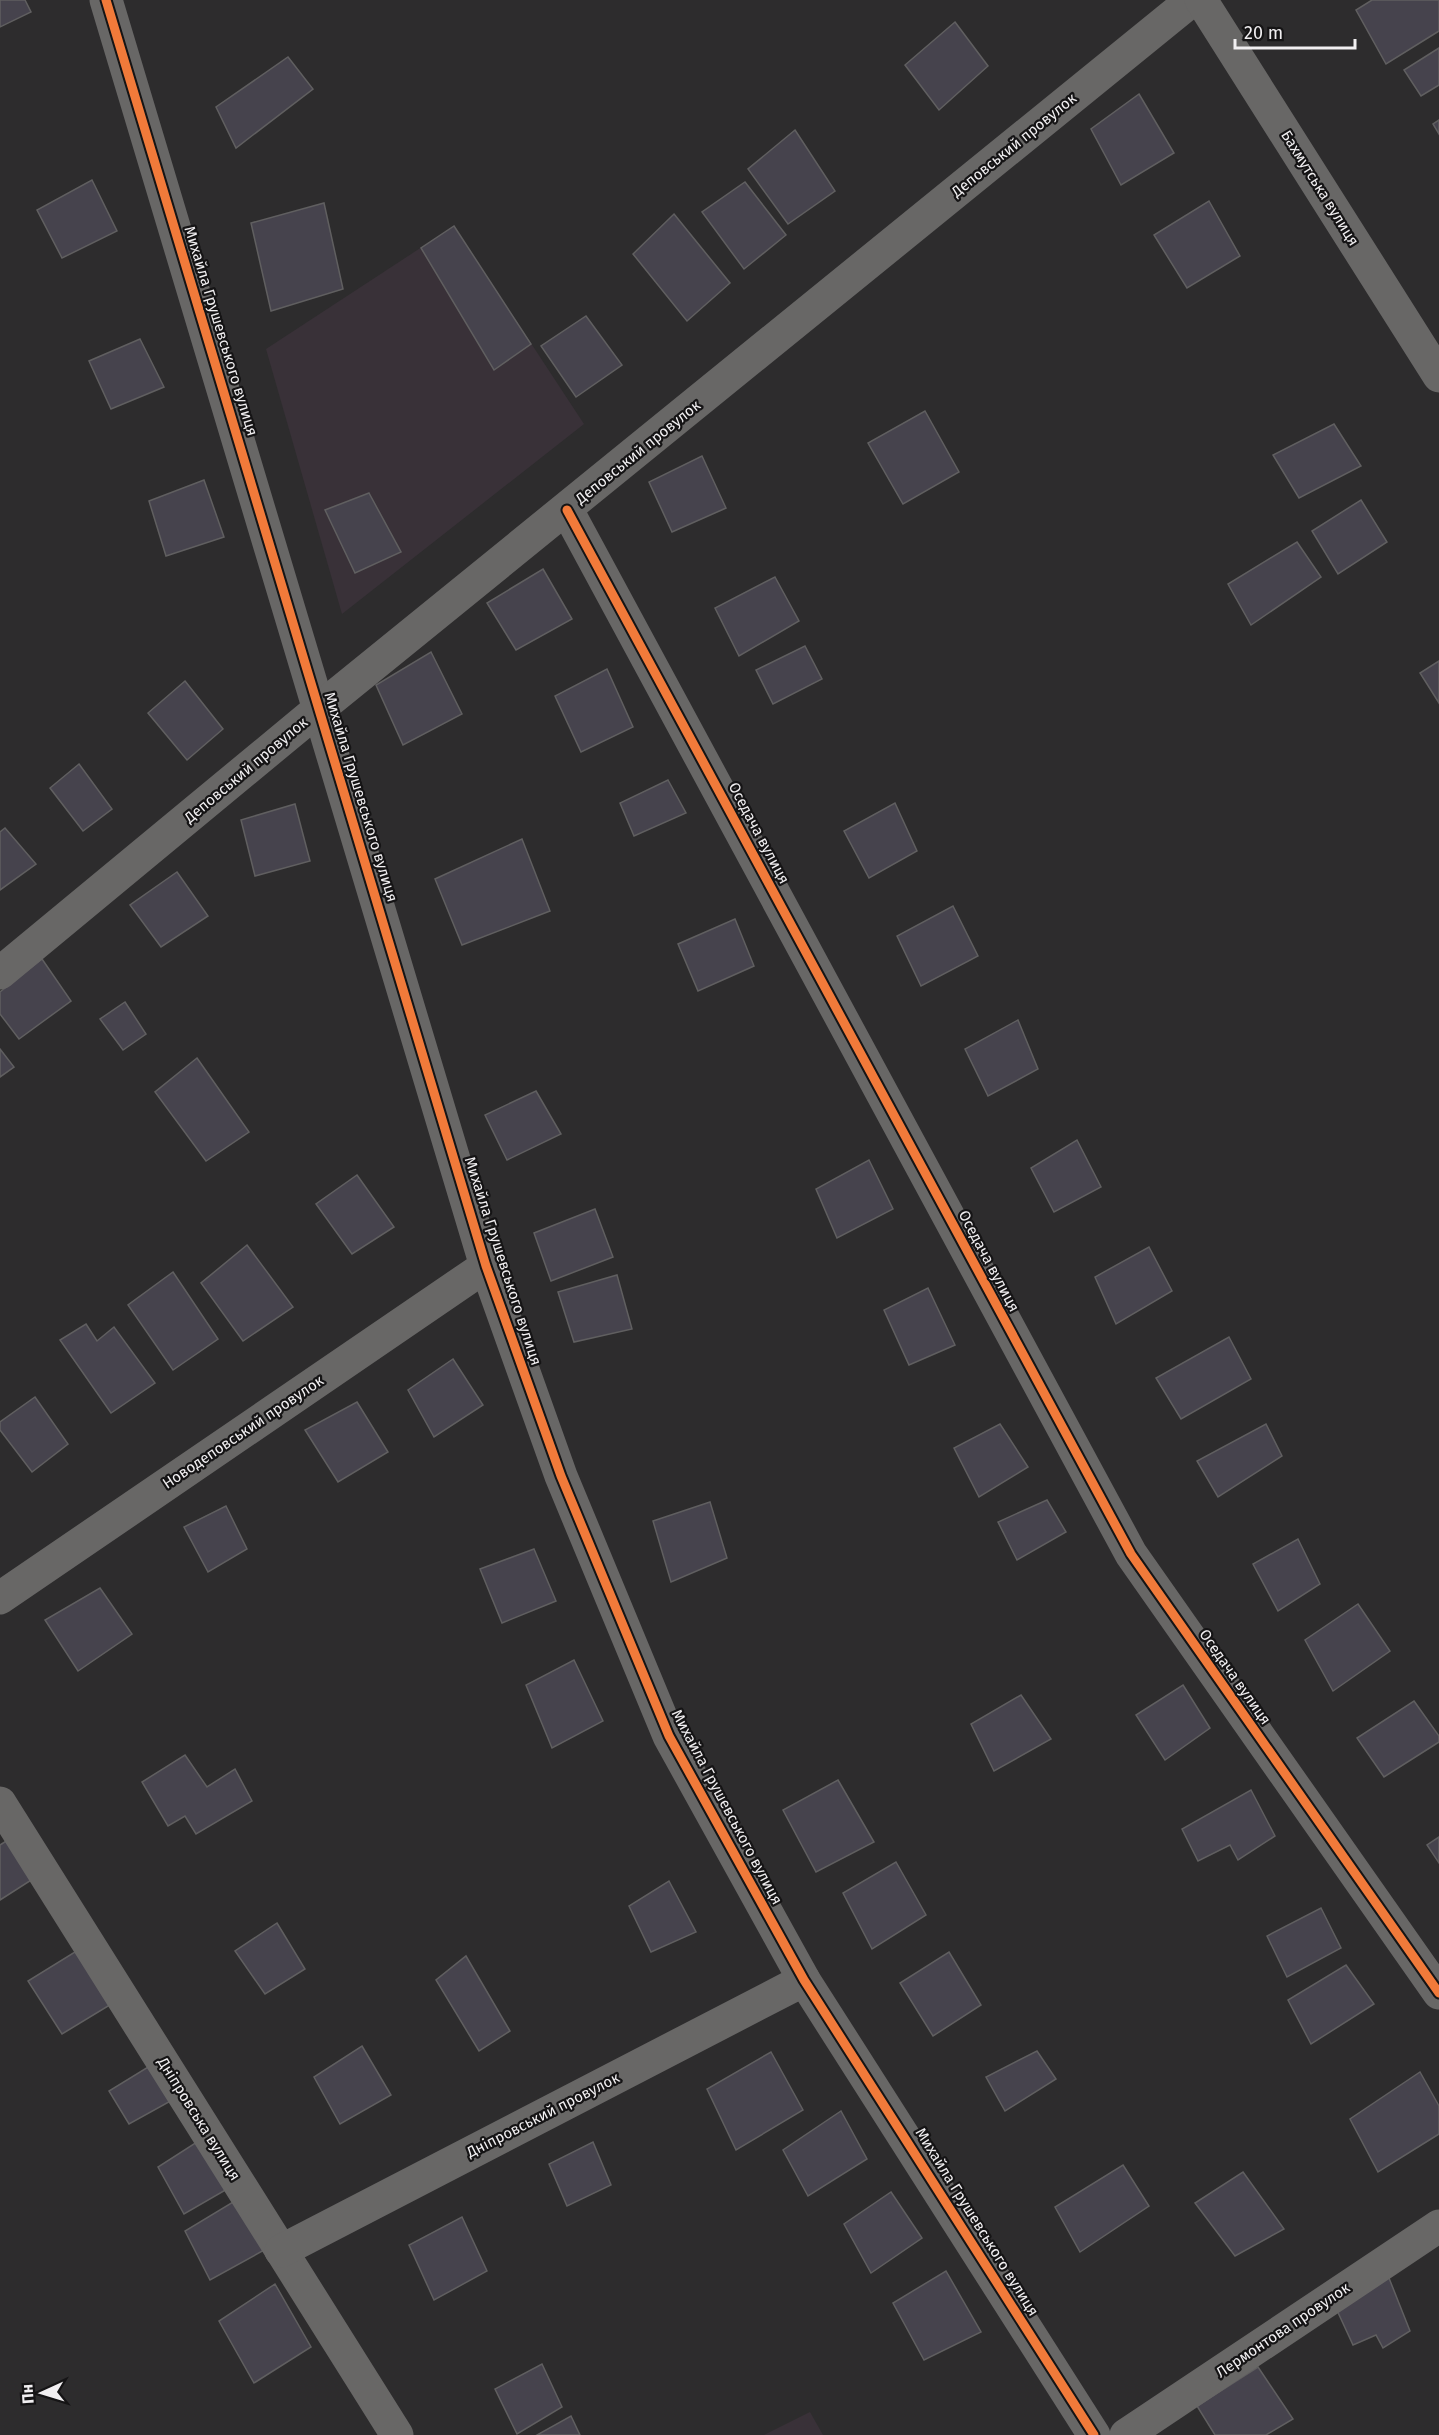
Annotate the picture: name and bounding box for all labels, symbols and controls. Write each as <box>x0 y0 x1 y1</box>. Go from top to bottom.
scale bar <box>1235 12 1355 50</box>
text: 20 m <box>1244 22 1283 44</box>
street label: Деповський провулок <box>947 89 1080 201</box>
street label: Бахмутська вулиця <box>1277 127 1363 249</box>
street label: Михайла Грушевського вулиця <box>180 224 262 438</box>
street label: Деповський провулок <box>571 396 704 508</box>
street label: Михайла Грушевського вулиця <box>320 690 402 904</box>
street label: Деповський провулок <box>180 713 311 827</box>
street label: Оседача вулиця <box>725 779 793 887</box>
street label: Михайла Грушевського вулиця <box>461 1154 545 1368</box>
street label: Оседача вулиця <box>955 1207 1023 1315</box>
street label: Новодеповський провулок <box>159 1371 327 1493</box>
street label: Оседача вулиця <box>1195 1626 1275 1728</box>
street label: Михайла Грушевського вулиця <box>668 1706 786 1908</box>
street label: Дніпровська вулиця <box>153 2053 244 2184</box>
street label: Дніпровський провулок <box>463 2069 623 2162</box>
street label: Михайла Грушевського вулиця <box>912 2125 1042 2319</box>
street label: Лермонтова провулок <box>1213 2278 1353 2381</box>
north arrow <box>12 2363 72 2423</box>
text: Пн <box>17 2383 38 2405</box>

